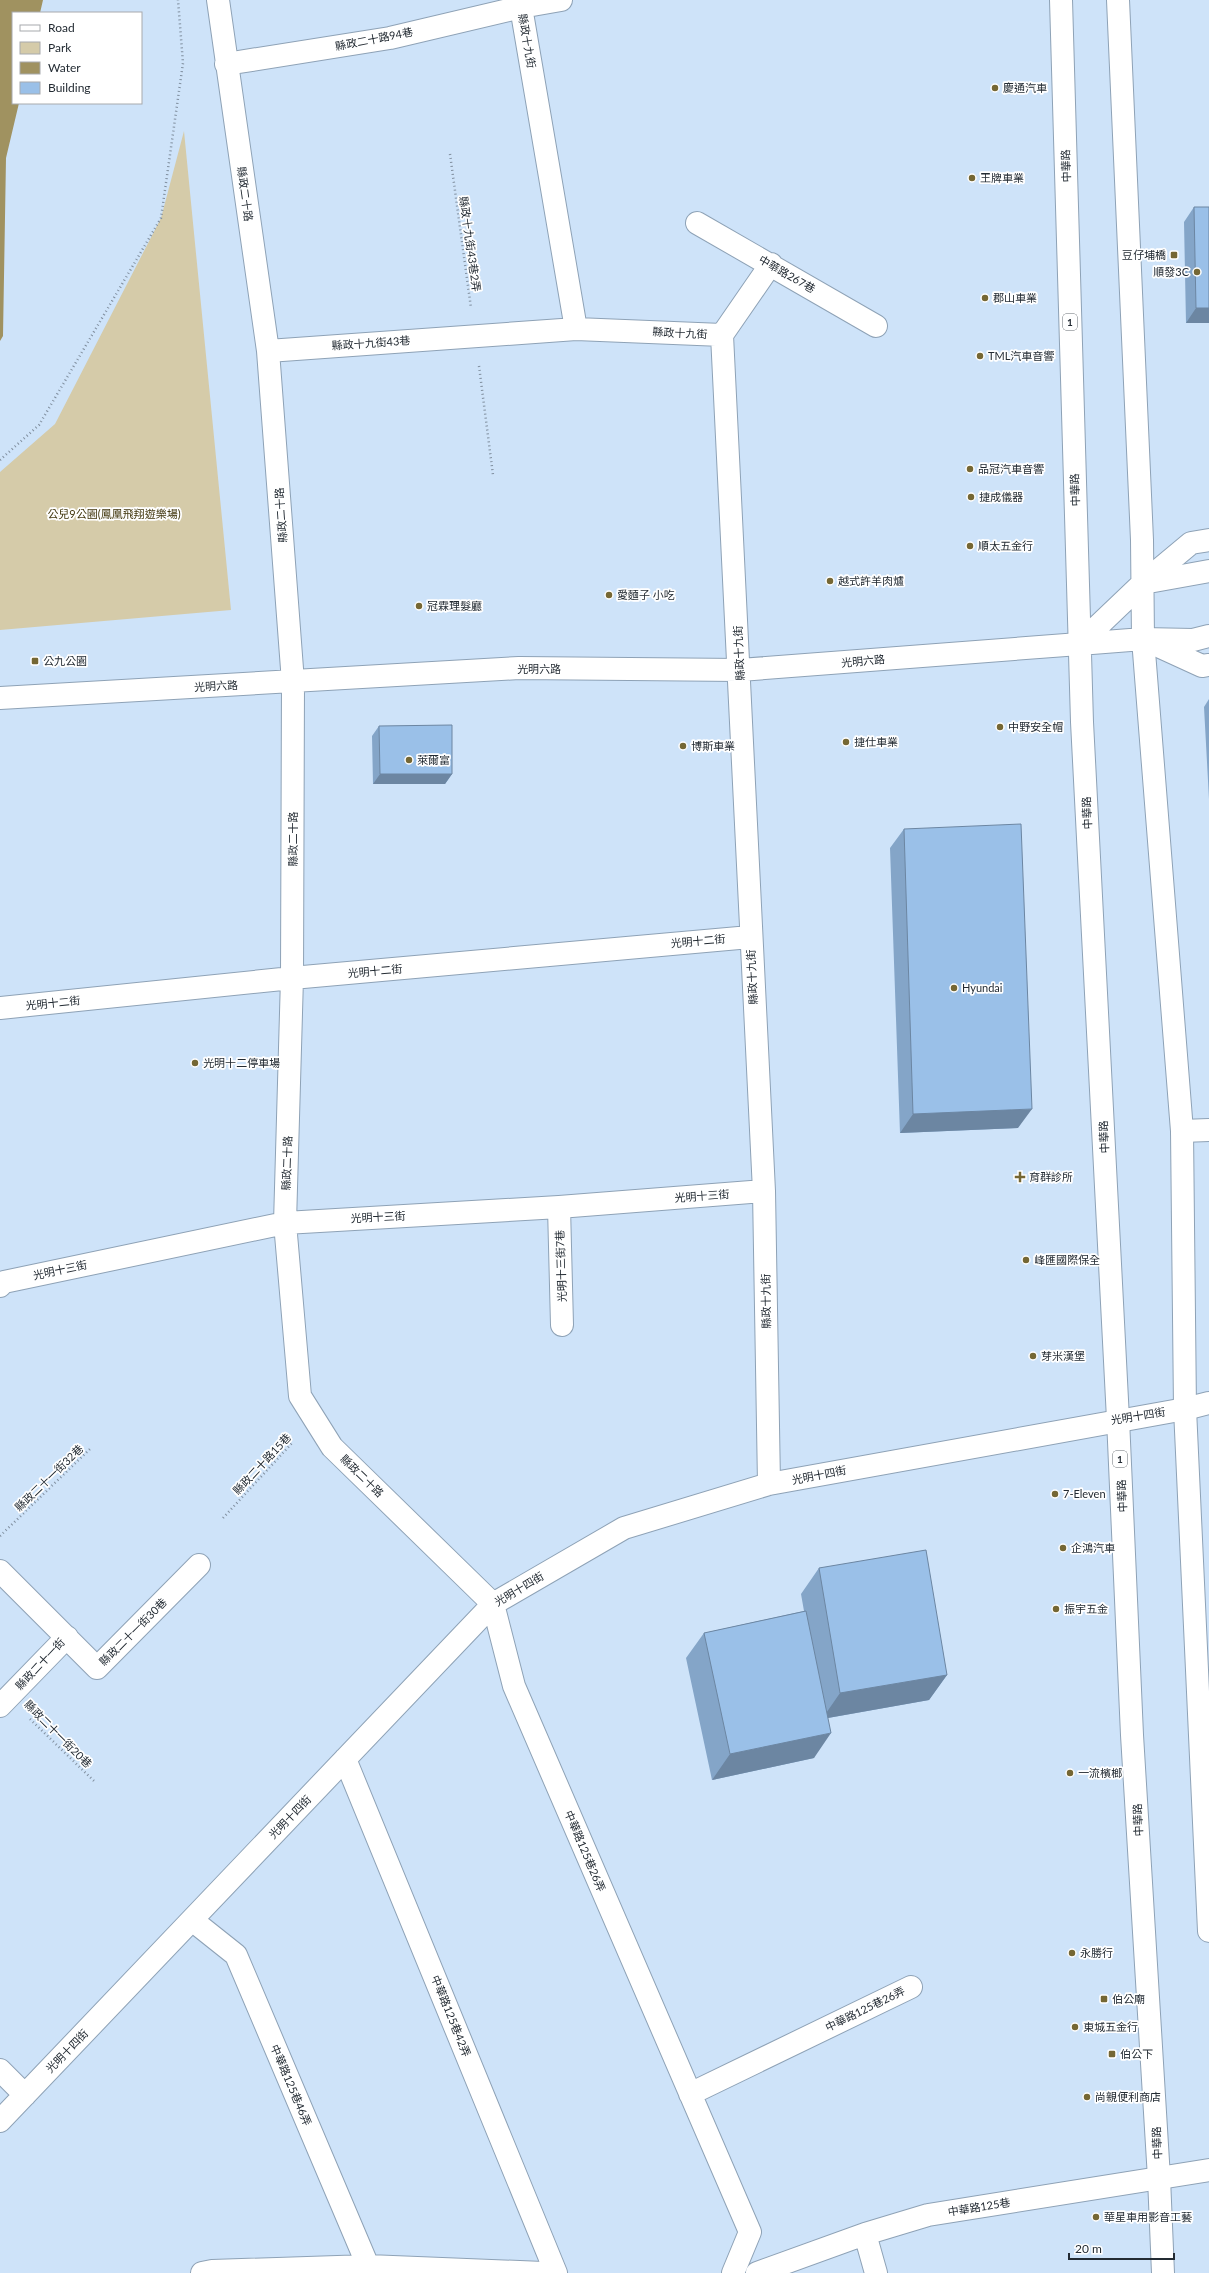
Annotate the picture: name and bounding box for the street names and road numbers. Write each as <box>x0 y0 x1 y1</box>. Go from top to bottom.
street label: 縣政十九街 <box>516 13 539 69</box>
street label: 縣政二十路94巷 <box>334 25 414 52</box>
street label: 中華路 <box>1058 149 1073 183</box>
street label: 縣政二十路 <box>235 166 256 222</box>
street label: 縣政十九街43巷2弄 <box>457 195 484 292</box>
street label: 中華路267巷 <box>757 252 818 295</box>
road number: 1 <box>1063 314 1077 330</box>
street label: 縣政十九街 <box>652 325 708 340</box>
street label: 縣政十九街43巷 <box>331 333 411 352</box>
street label: 中華路 <box>1067 473 1082 507</box>
street label: 縣政二十路 <box>272 487 289 543</box>
street label: 縣政十九街 <box>731 625 746 681</box>
street label: 光明六路 <box>840 652 885 669</box>
street label: 光明六路 <box>517 662 561 675</box>
street label: 光明六路 <box>194 678 238 693</box>
street label: 中華路 <box>1079 796 1094 830</box>
street label: 縣政二十路 <box>286 812 299 867</box>
street label: 光明十二街 <box>670 932 726 949</box>
street label: 縣政十九街 <box>744 949 759 1005</box>
street label: 光明十二街 <box>347 962 403 979</box>
street label: 光明十二街 <box>25 993 81 1012</box>
street label: 中華路 <box>1096 1120 1111 1154</box>
street label: 縣政二十路 <box>279 1135 294 1191</box>
street label: 光明十三街 <box>674 1187 730 1204</box>
street label: 光明十三街 <box>350 1209 406 1224</box>
street label: 光明十三街7巷 <box>553 1230 568 1302</box>
street label: 光明十三街 <box>32 1257 88 1282</box>
street label: 縣政十九街 <box>759 1273 772 1329</box>
street label: 光明十四街 <box>1110 1405 1166 1426</box>
street label: 縣政二十路15巷 <box>230 1430 293 1497</box>
street label: 縣政二十一街32巷 <box>12 1442 85 1513</box>
road number: 1 <box>1113 1451 1127 1467</box>
street label: 縣政二十路 <box>338 1452 387 1499</box>
street label: 光明十四街 <box>791 1463 847 1486</box>
street label: 中華路 <box>1114 1479 1129 1513</box>
street label: 光明十四街 <box>492 1569 546 1608</box>
street label: 縣政二十一街30巷 <box>96 1595 169 1668</box>
street label: 縣政二十一街 <box>12 1635 67 1692</box>
street label: 縣政二十一街20巷 <box>22 1697 95 1770</box>
street label: 光明十四街 <box>266 1792 313 1841</box>
street label: 中華路 <box>1130 1803 1145 1837</box>
street label: 中華路125巷26弄 <box>562 1808 608 1893</box>
street label: 中華路125巷42弄 <box>429 1973 474 2059</box>
street label: 中華路125巷26弄 <box>823 1984 907 2033</box>
street label: 光明十四街 <box>43 2026 90 2075</box>
street label: 中華路125巷46弄 <box>268 2042 314 2127</box>
street label: 中華路 <box>1149 2126 1164 2160</box>
street label: 中華路125巷 <box>947 2195 1011 2218</box>

